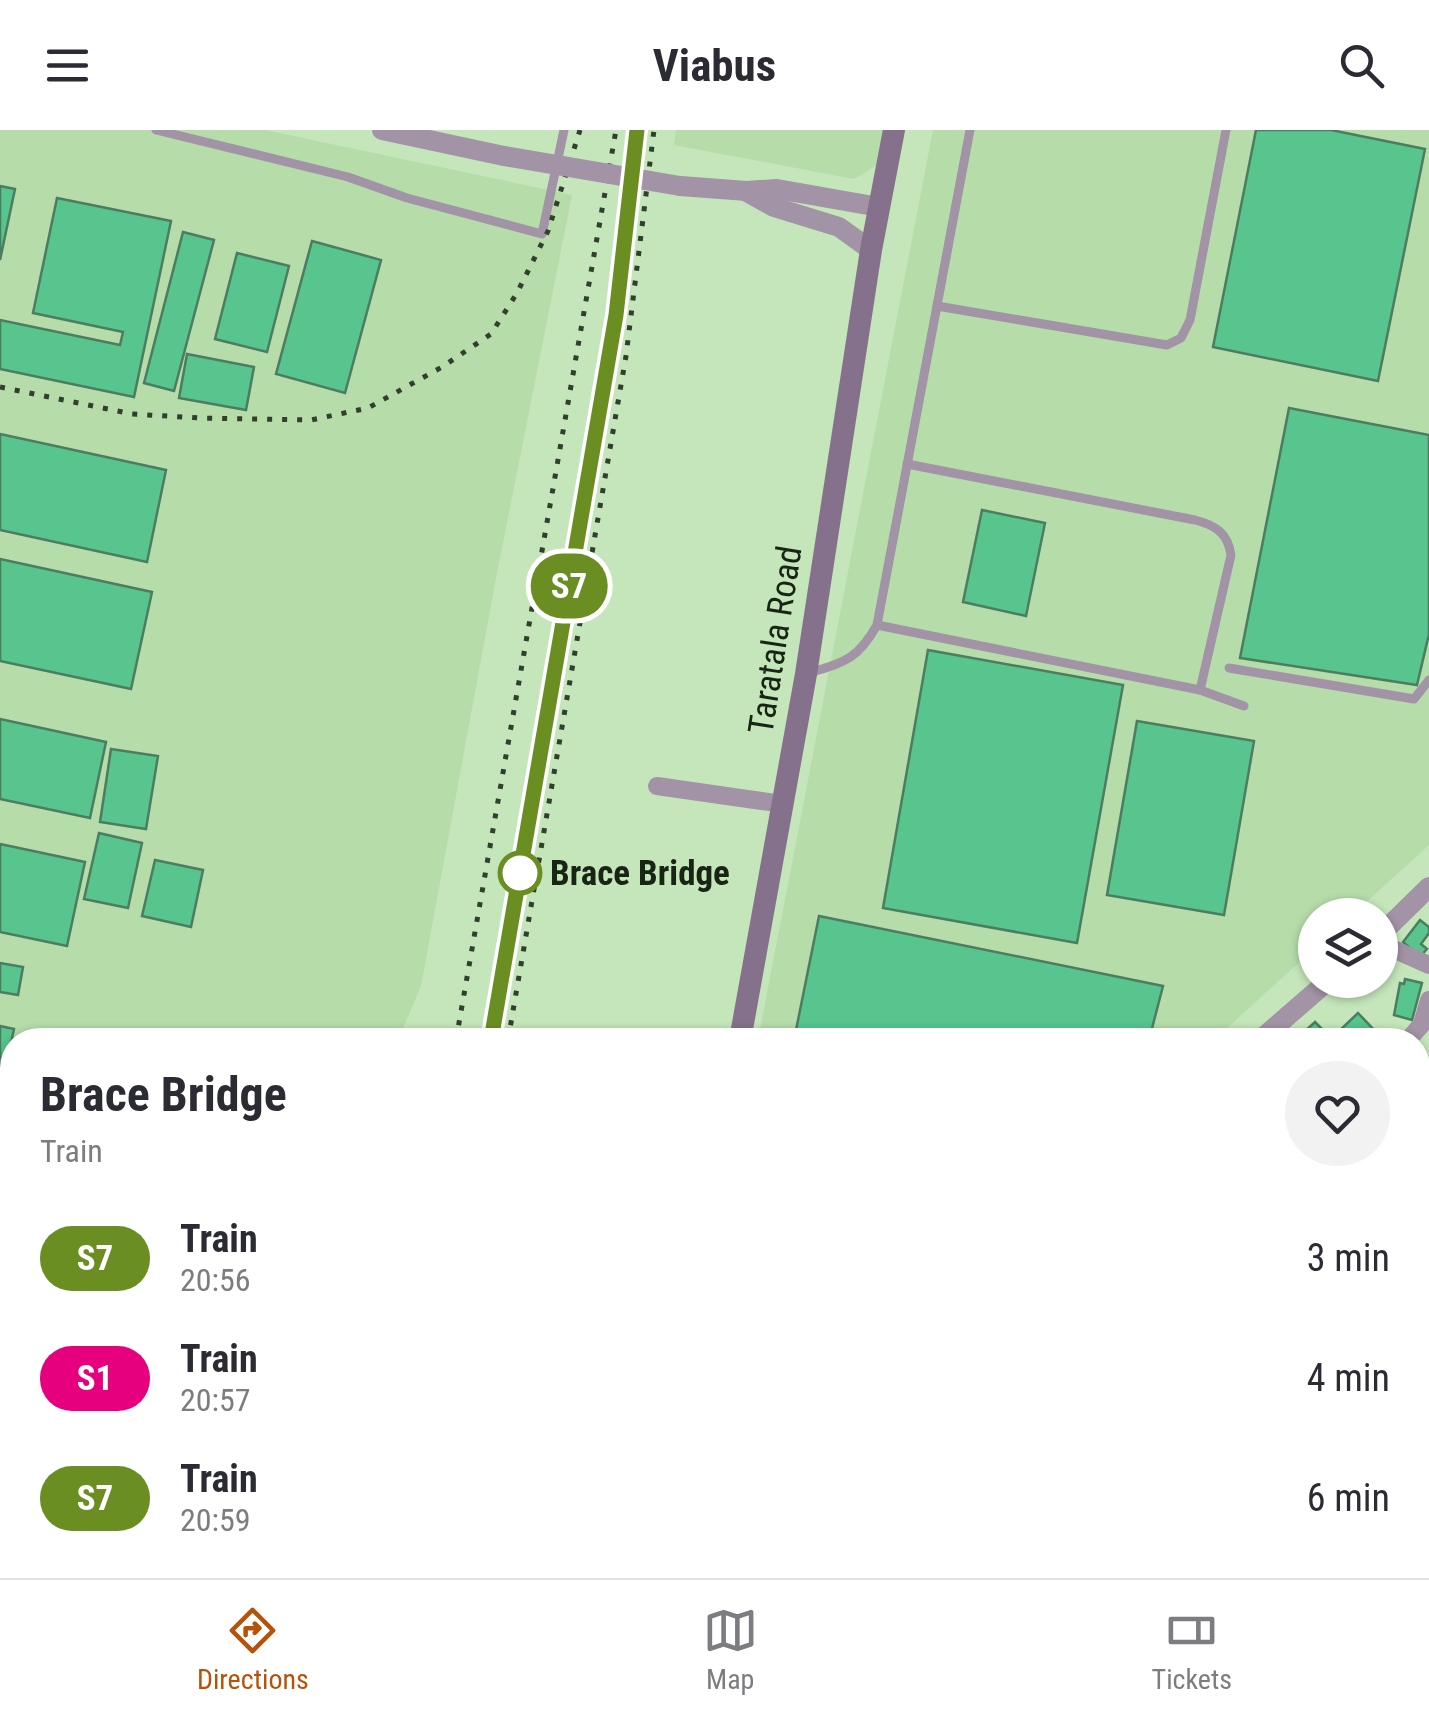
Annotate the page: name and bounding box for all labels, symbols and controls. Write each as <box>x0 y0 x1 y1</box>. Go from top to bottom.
icon: menu <box>40 38 95 93</box>
icon: search <box>1334 38 1389 93</box>
text: Viabus <box>653 39 776 92</box>
street label: Taratala Road <box>740 543 811 737</box>
line badge: S7 <box>524 554 614 618</box>
text: S7 <box>551 566 587 607</box>
marker: Brace Bridge <box>499 852 541 894</box>
place label: Brace Bridge <box>550 853 730 894</box>
map controls <box>1298 898 1398 998</box>
button: layers <box>1298 898 1398 998</box>
button: heart <box>1285 1061 1390 1166</box>
text: Brace Bridge <box>40 1066 287 1123</box>
text: Train <box>40 1132 103 1170</box>
text: Train <box>180 1217 258 1261</box>
text: 3 min <box>1307 1236 1390 1280</box>
text: S7 <box>77 1238 113 1279</box>
text: 20:56 <box>180 1261 251 1299</box>
text: Train <box>180 1337 258 1381</box>
text: 4 min <box>1307 1356 1390 1400</box>
text: S1 <box>77 1358 113 1399</box>
text: 20:57 <box>180 1381 251 1419</box>
text: Train <box>180 1457 258 1501</box>
text: 6 min <box>1307 1476 1390 1520</box>
text: S7 <box>77 1478 113 1519</box>
text: 20:59 <box>180 1501 251 1539</box>
tab: Directions <box>197 1603 309 1696</box>
tab: Map <box>703 1603 758 1696</box>
tab: Tickets <box>1152 1603 1232 1696</box>

